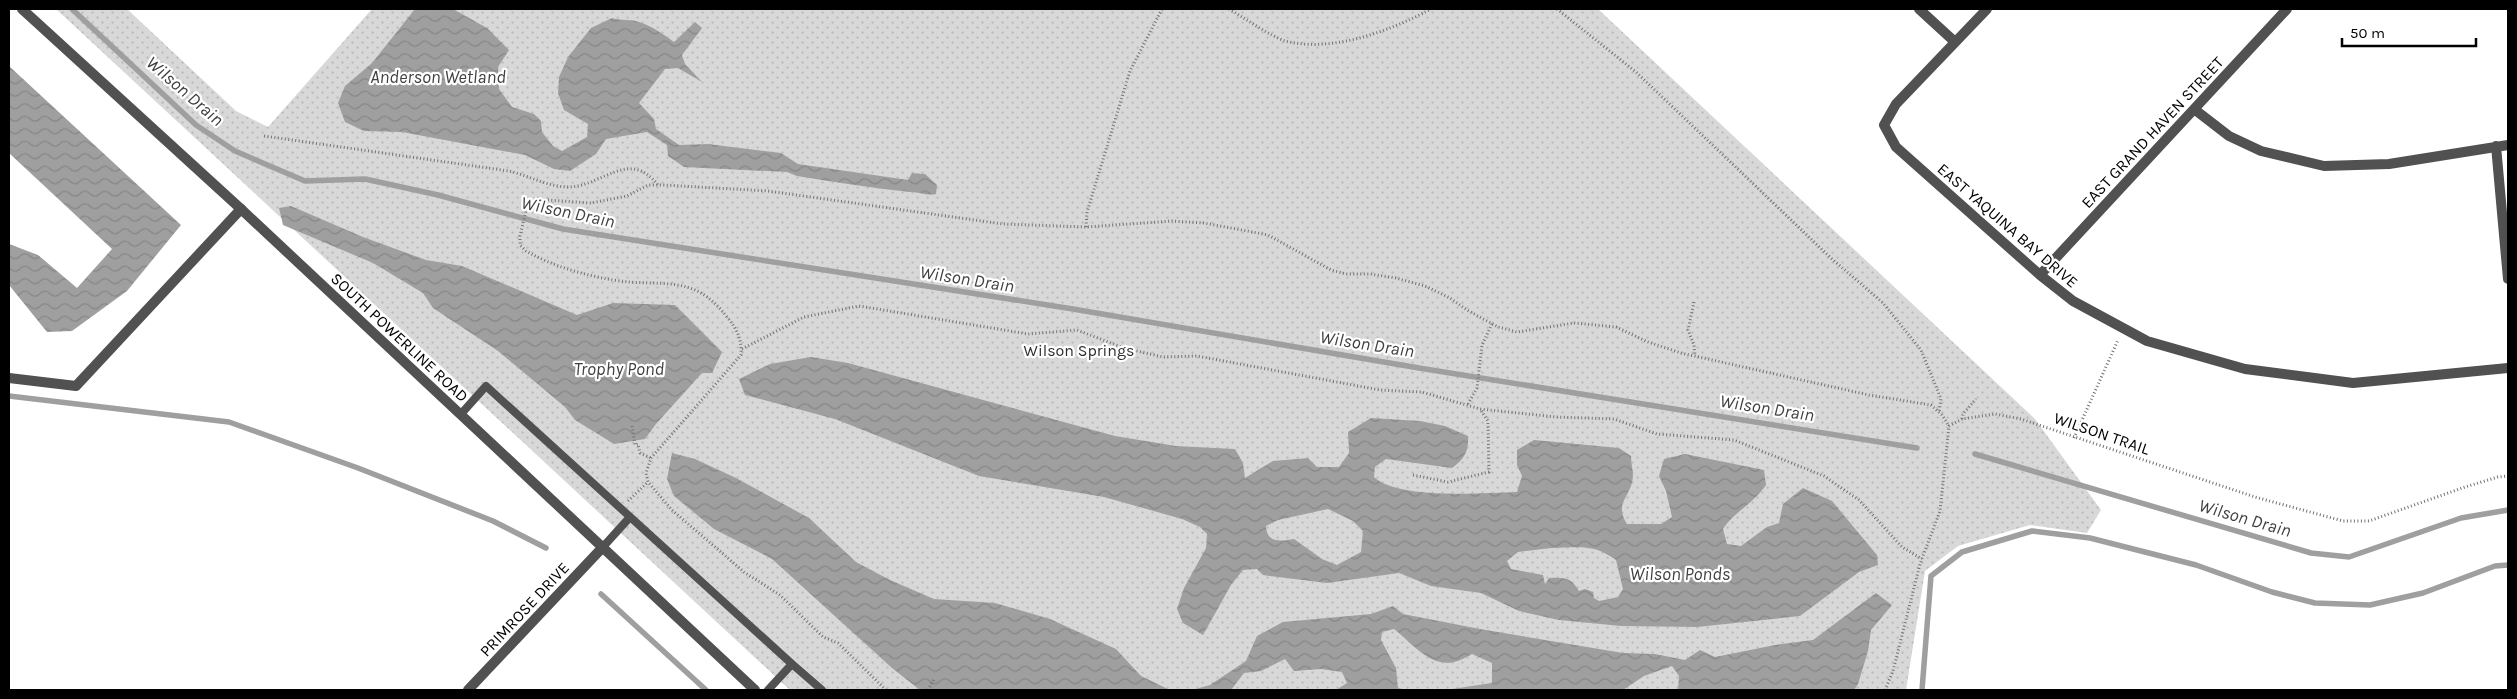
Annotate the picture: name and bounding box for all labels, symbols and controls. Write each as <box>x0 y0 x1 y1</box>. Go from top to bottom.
scale bar <box>2342 15 2476 47</box>
text: 50 m <box>2350 24 2385 42</box>
water label: Wilson Drain <box>142 51 228 131</box>
street label: EAST GRAND HAVEN STREET <box>2077 53 2227 212</box>
water label: Anderson Wetland <box>370 66 506 88</box>
street label: EAST YAQUINA BAY DRIVE <box>1934 159 2082 292</box>
water label: Wilson Drain <box>519 191 617 233</box>
water label: Wilson Drain <box>918 261 1016 297</box>
street label: SOUTH POWERLINE ROAD <box>327 269 472 406</box>
water label: Wilson Drain <box>1318 326 1416 362</box>
park label: Wilson Springs <box>1024 341 1134 360</box>
water label: Trophy Pond <box>574 358 665 380</box>
water label: Wilson Drain <box>1718 390 1816 426</box>
street label: WILSON TRAIL <box>2051 408 2153 459</box>
water label: Wilson Drain <box>2196 494 2294 542</box>
street label: PRIMROSE DRIVE <box>476 558 573 660</box>
water label: Wilson Ponds <box>1630 563 1730 585</box>

